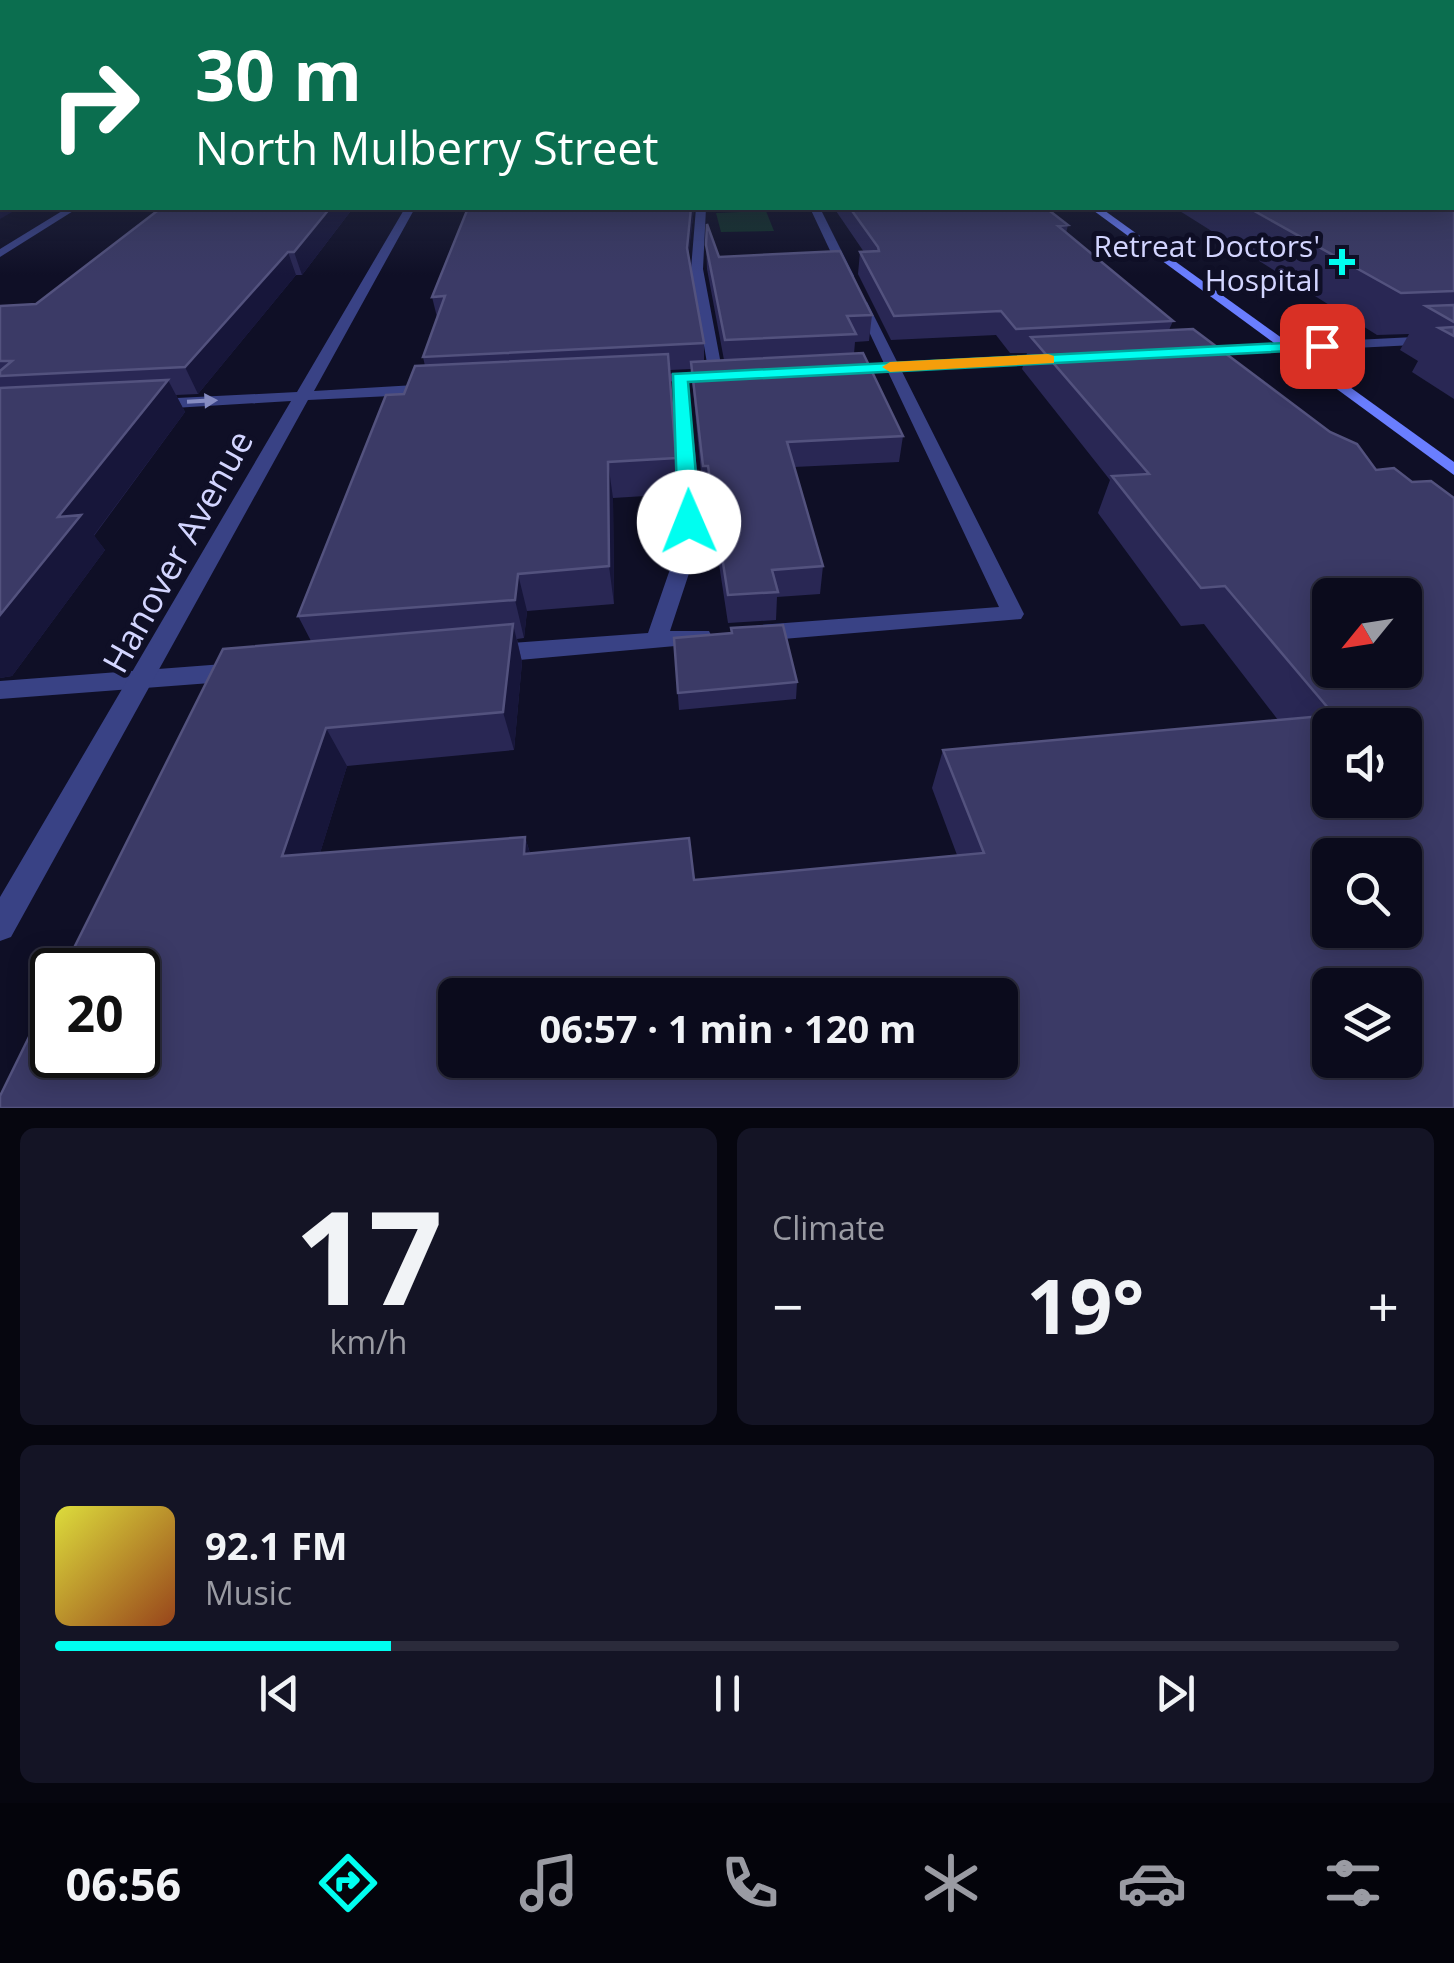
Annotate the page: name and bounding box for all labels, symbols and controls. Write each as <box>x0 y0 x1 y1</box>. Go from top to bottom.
text: 30 m <box>195 26 362 122</box>
icon: right <box>30 40 160 170</box>
text: North Mulberry Street <box>195 117 659 178</box>
place label: Retreat Doctors' Hospital <box>1094 225 1320 300</box>
marker: Retreat Doctors' Hospital <box>1329 249 1355 275</box>
pin <box>1280 304 1365 389</box>
icon: arrive <box>1295 319 1350 374</box>
one-way arrow <box>187 393 219 409</box>
street label: Hanover Avenue <box>91 421 263 681</box>
position arrow <box>637 470 741 574</box>
north arrow <box>1312 578 1422 688</box>
map controls <box>1312 578 1422 1078</box>
button: sound <box>1312 708 1422 818</box>
button: search <box>1312 838 1422 948</box>
speed limit sign: 20 <box>30 948 160 1078</box>
button: layers <box>1312 968 1422 1078</box>
text: 06:57 · 1 min · 120 m <box>540 1002 916 1054</box>
text: 17 <box>294 1166 443 1343</box>
text: Climate <box>772 1206 885 1249</box>
text: 19° <box>1027 1254 1144 1356</box>
text: − <box>772 1268 803 1343</box>
text: + <box>1368 1268 1399 1343</box>
text: km/h <box>330 1320 407 1363</box>
text: 92.1 FM <box>205 1519 348 1571</box>
text: Music <box>205 1571 292 1614</box>
icon: previous <box>252 1666 307 1721</box>
icon: pause <box>700 1666 755 1721</box>
icon: next <box>1148 1666 1203 1721</box>
icon: directions <box>313 1848 383 1918</box>
icon: music <box>514 1848 584 1918</box>
icon: phone <box>715 1848 785 1918</box>
icon: climate <box>916 1848 986 1918</box>
icon: car <box>1117 1848 1187 1918</box>
icon: filters <box>1318 1848 1388 1918</box>
text: 06:56 <box>66 1853 181 1914</box>

